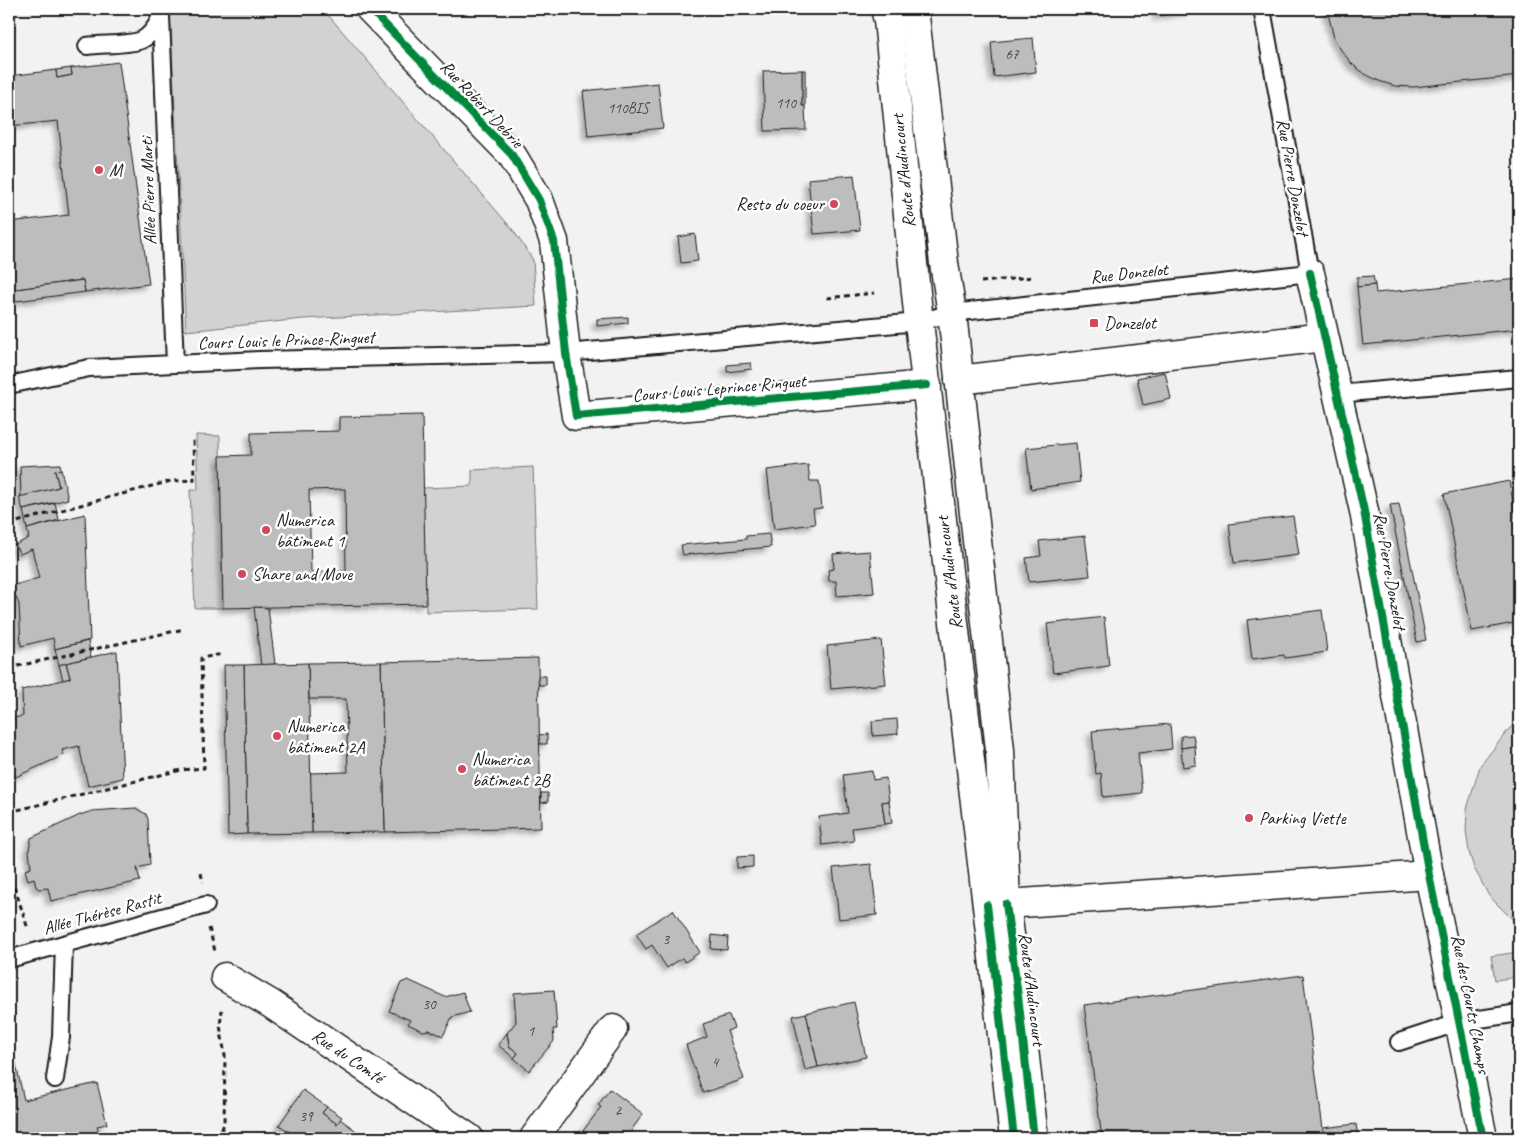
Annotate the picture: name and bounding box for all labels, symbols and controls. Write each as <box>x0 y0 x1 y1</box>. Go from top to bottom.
house number: 67 <box>1005 45 1020 64</box>
street label: Rue Robert Debrie <box>436 56 529 153</box>
house number: 110 <box>776 94 797 113</box>
house number: 110BIS <box>607 99 650 118</box>
street label: Route d'Audincourt <box>886 111 920 229</box>
street label: Rue Pierre Donzelot <box>1272 117 1315 240</box>
street label: Allée Pierre Marti <box>135 134 161 245</box>
place label: M <box>109 159 124 181</box>
marker: M <box>93 164 105 176</box>
place label: Resto du coeur <box>736 193 826 215</box>
marker: Resto du coeur <box>828 198 840 210</box>
street label: Rue Donzelot <box>1089 258 1171 288</box>
place label: Donzelot <box>1104 312 1158 334</box>
marker: Donzelot <box>1088 317 1100 329</box>
street label: Cours Louis le Prince-Ringuet <box>197 326 378 354</box>
street label: Cours Louis Leprince Ringuet <box>631 369 809 407</box>
place label: Numerica bâtiment 1 <box>276 509 345 552</box>
street label: Rue Pierre Donzelot <box>1369 511 1412 634</box>
street label: Route d'Audincourt <box>931 513 967 631</box>
marker: Numerica bâtiment 1 <box>260 524 272 536</box>
place label: Share and Move <box>252 563 353 585</box>
marker: Share and Move <box>236 568 248 580</box>
place label: Numerica bâtiment 2A <box>287 715 365 758</box>
marker: Numerica bâtiment 2A <box>271 730 283 742</box>
place label: Numerica bâtiment 2B <box>472 748 551 791</box>
marker: Numerica bâtiment 2B <box>456 763 468 775</box>
place label: Parking Viette <box>1259 807 1347 829</box>
marker: Parking Viette <box>1243 812 1255 824</box>
street label: Allée Thérèse Rastit <box>41 886 165 939</box>
house number: 3 <box>663 930 671 949</box>
street label: Route d'Audincourt <box>1014 931 1050 1049</box>
street label: Rue des Courts Champs <box>1447 932 1496 1077</box>
house number: 30 <box>422 995 437 1014</box>
house number: 1 <box>528 1022 536 1041</box>
street label: Rue du Comté <box>308 1024 391 1090</box>
house number: 4 <box>712 1053 720 1072</box>
house number: 2 <box>615 1101 623 1120</box>
house number: 39 <box>299 1107 314 1126</box>

